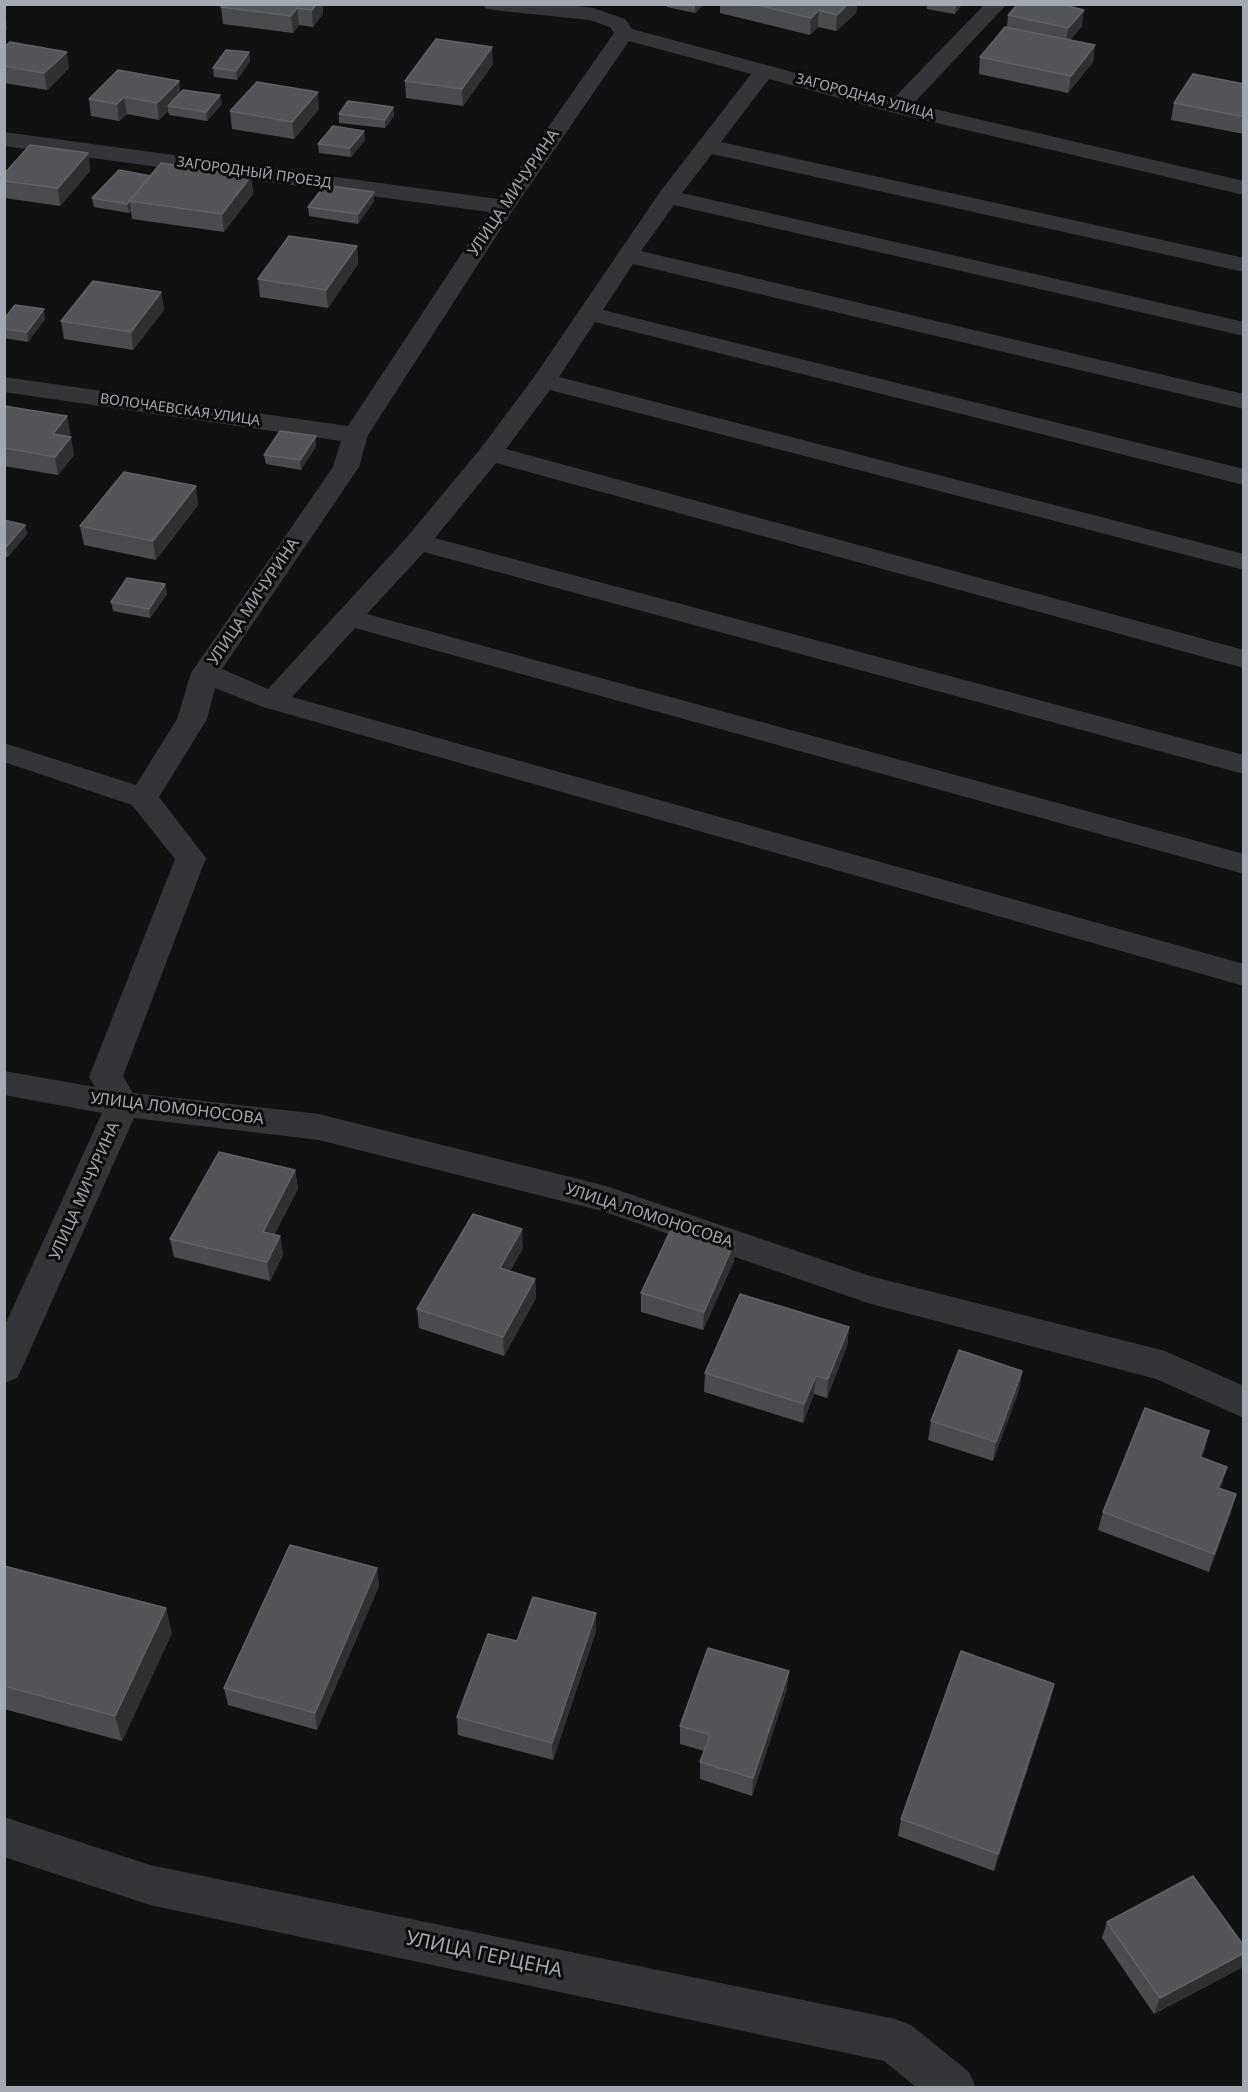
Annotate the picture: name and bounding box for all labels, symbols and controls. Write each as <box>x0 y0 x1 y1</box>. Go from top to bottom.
street label: ЗАГОРОДНАЯ УЛИЦА <box>794 70 936 124</box>
street label: УЛИЦА МИЧУРИНА <box>464 126 564 260</box>
street label: ЗАГОРОДНЫЙ ПРОЕЗД <box>176 154 332 192</box>
street label: ВОЛОЧАЕВСКАЯ УЛИЦА <box>99 390 261 430</box>
street label: УЛИЦА МИЧУРИНА <box>204 535 304 669</box>
street label: УЛИЦА ЛОМОНОСОВА <box>89 1089 265 1129</box>
street label: УЛИЦА МИЧУРИНА <box>46 1119 124 1263</box>
street label: УЛИЦА ЛОМОНОСОВА <box>563 1180 735 1252</box>
street label: УЛИЦА ГЕРЦЕНА <box>404 1927 564 1983</box>

